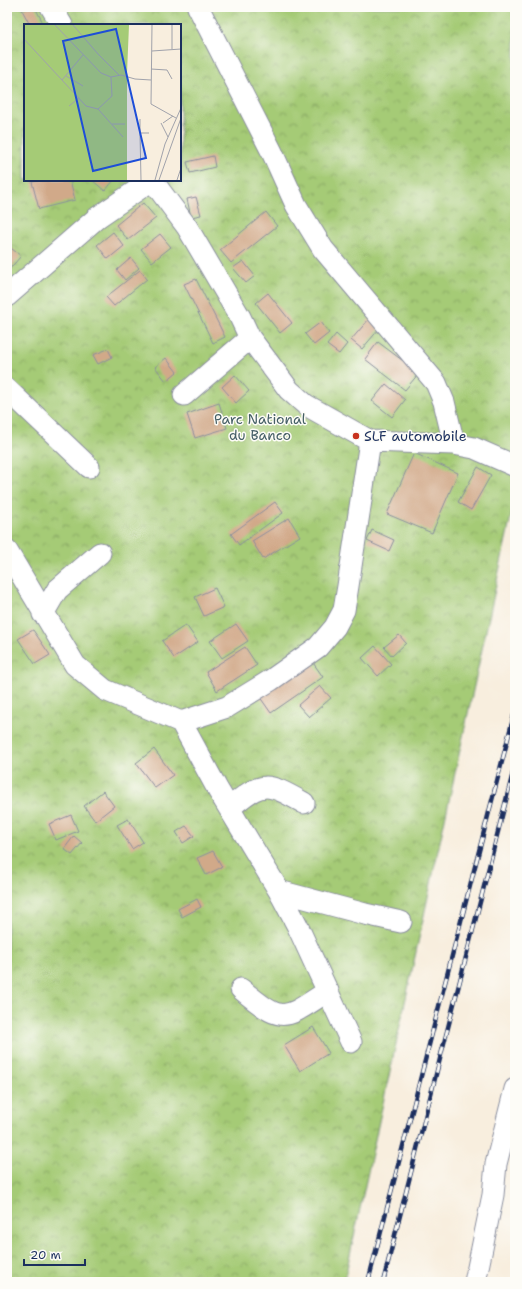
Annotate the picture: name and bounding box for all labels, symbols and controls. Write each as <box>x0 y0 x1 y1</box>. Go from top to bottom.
inset map <box>24 24 181 181</box>
park label: Parc National du Banco <box>214 410 307 444</box>
place label: SLF automobile <box>364 427 467 445</box>
marker: SLF automobile <box>351 431 361 441</box>
scale bar <box>24 1241 85 1267</box>
text: 20 m <box>30 1247 61 1263</box>

